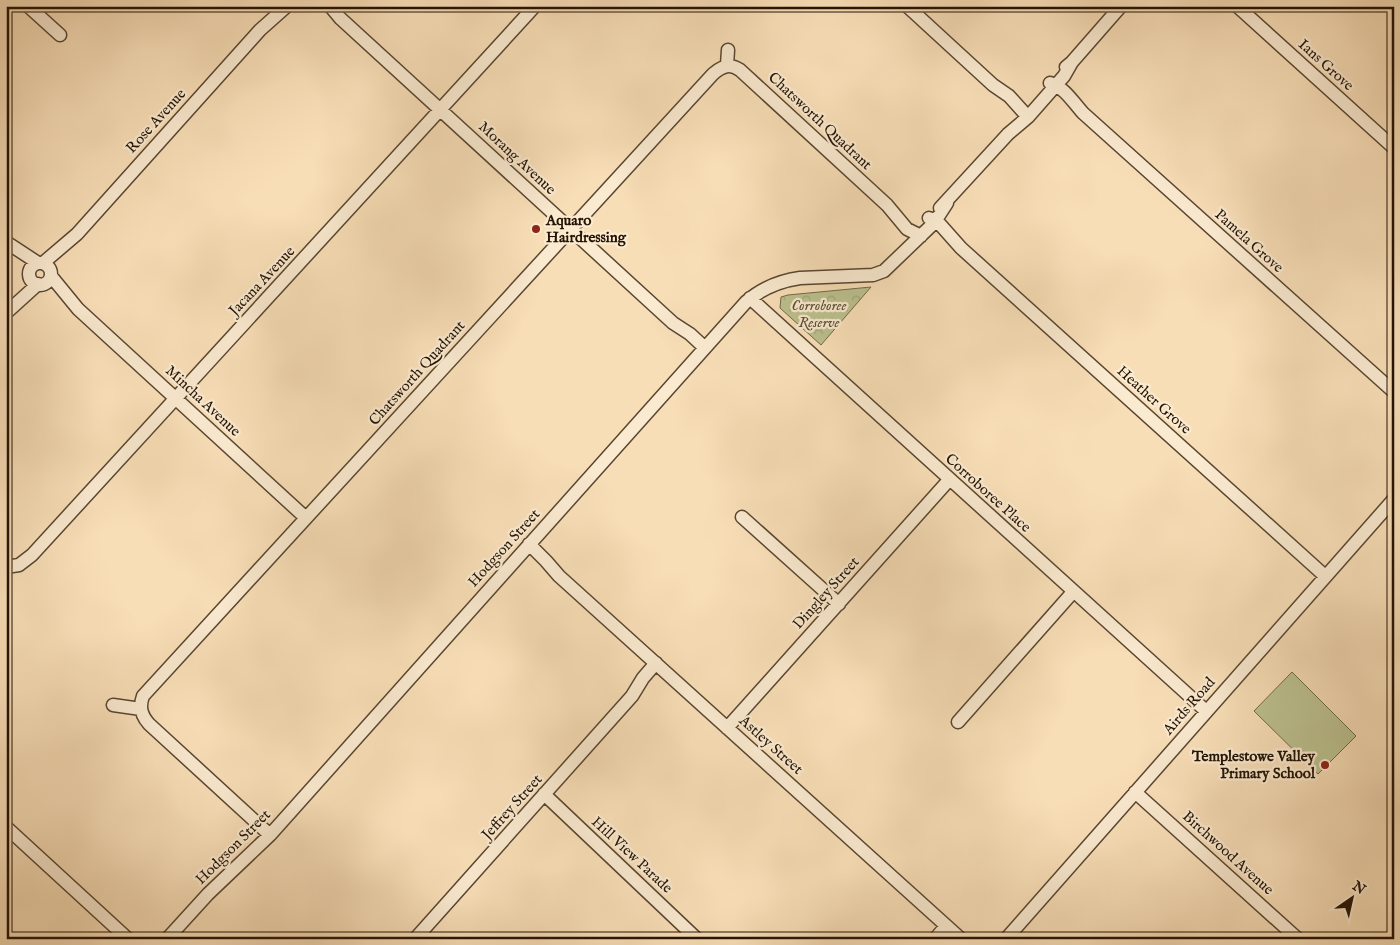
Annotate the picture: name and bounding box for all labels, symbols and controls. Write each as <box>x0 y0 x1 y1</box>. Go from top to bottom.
street label: Ians Grove <box>1294 35 1358 95</box>
street label: Chatsworth Quadrant <box>764 68 876 174</box>
street label: Rose Avenue <box>122 85 190 157</box>
street label: Morang Avenue <box>474 117 560 199</box>
street label: Pamela Grove <box>1211 205 1287 277</box>
place label: Aquaro Hairdressing <box>545 211 627 247</box>
marker: Aquaro Hairdressing <box>530 223 542 235</box>
street label: Jacana Avenue <box>223 242 299 321</box>
park label: Corroboree Reserve <box>792 296 846 332</box>
street label: Chatsworth Quadrant <box>365 316 469 430</box>
street label: Mincha Avenue <box>161 361 245 441</box>
street label: Heather Grove <box>1113 362 1195 438</box>
street label: Corroboree Place <box>941 449 1035 537</box>
street label: Hodgson Street <box>464 505 544 591</box>
street label: Dingley Street <box>788 553 864 633</box>
street label: Airds Road <box>1158 673 1220 739</box>
street label: Astley Street <box>734 711 807 779</box>
place label: Templestowe Valley Primary School <box>1191 747 1316 783</box>
marker: Templestowe Valley Primary School <box>1319 759 1331 771</box>
street label: Jeffrey Street <box>476 770 546 845</box>
street label: Hodgson Street <box>191 805 275 889</box>
street label: Birchwood Avenue <box>1178 807 1278 899</box>
street label: Hill View Parade <box>587 813 677 898</box>
north arrow <box>1328 872 1378 922</box>
text: N <box>1348 877 1369 899</box>

